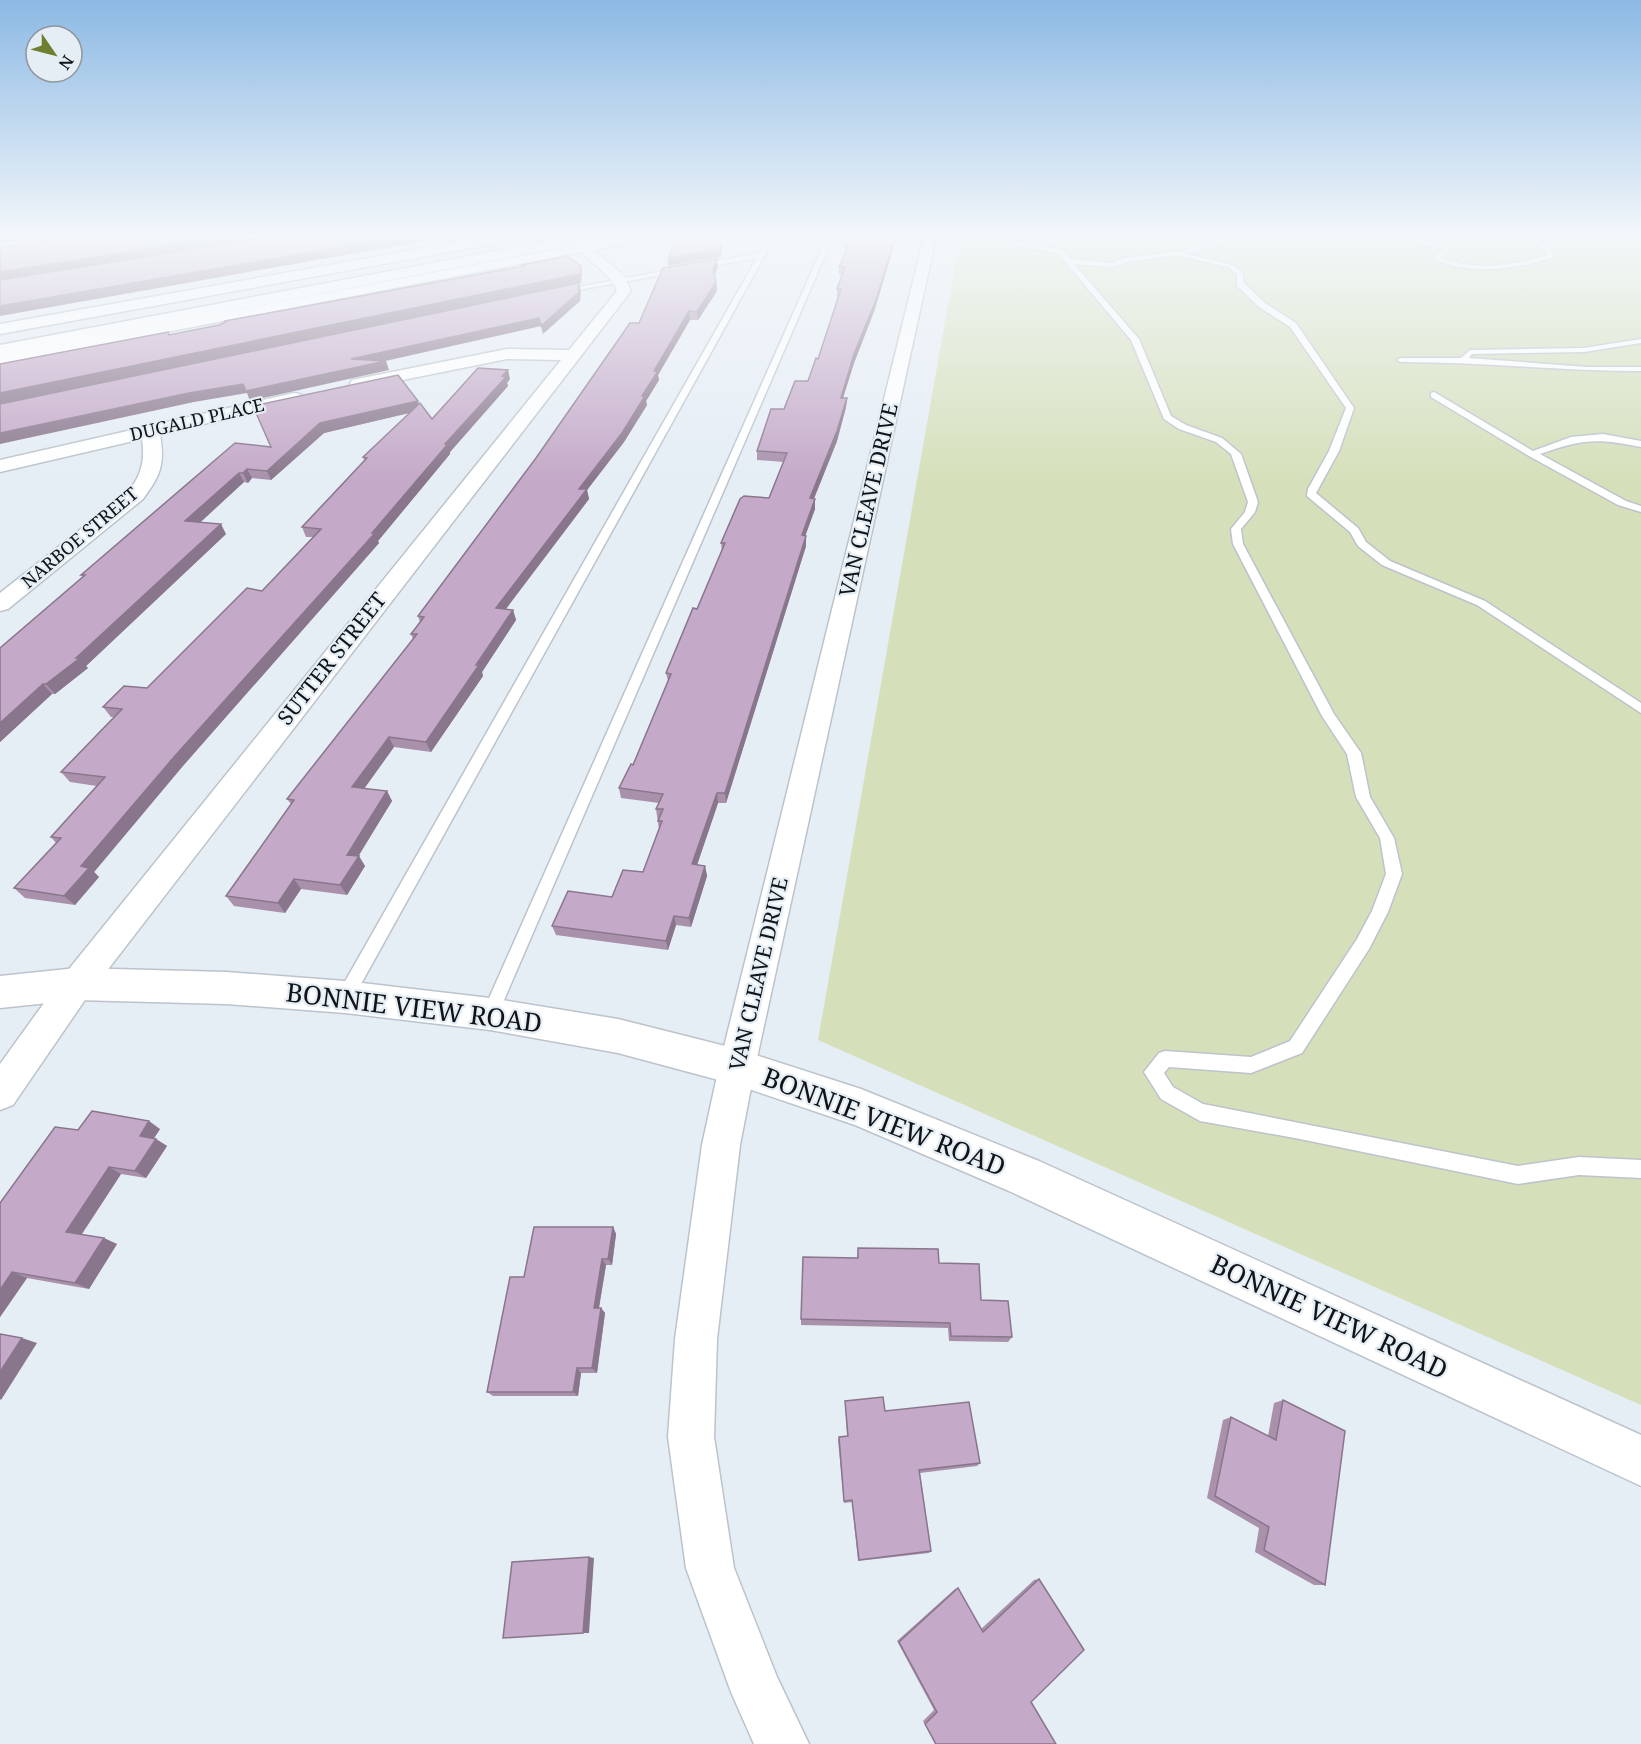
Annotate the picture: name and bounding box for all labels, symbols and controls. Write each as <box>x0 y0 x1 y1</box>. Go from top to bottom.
north arrow <box>24 24 84 84</box>
text: N <box>53 51 79 74</box>
street label: DUGALD PLACE <box>127 392 266 446</box>
street label: VAN CLEAVE DRIVE <box>832 400 904 599</box>
street label: NARBOE STREET <box>16 481 143 593</box>
street label: SUTTER STREET <box>271 586 392 731</box>
street label: VAN CLEAVE DRIVE <box>722 874 794 1073</box>
street label: BONNIE VIEW ROAD <box>284 973 544 1041</box>
street label: BONNIE VIEW ROAD <box>758 1058 1011 1184</box>
street label: BONNIE VIEW ROAD <box>1205 1245 1454 1387</box>

